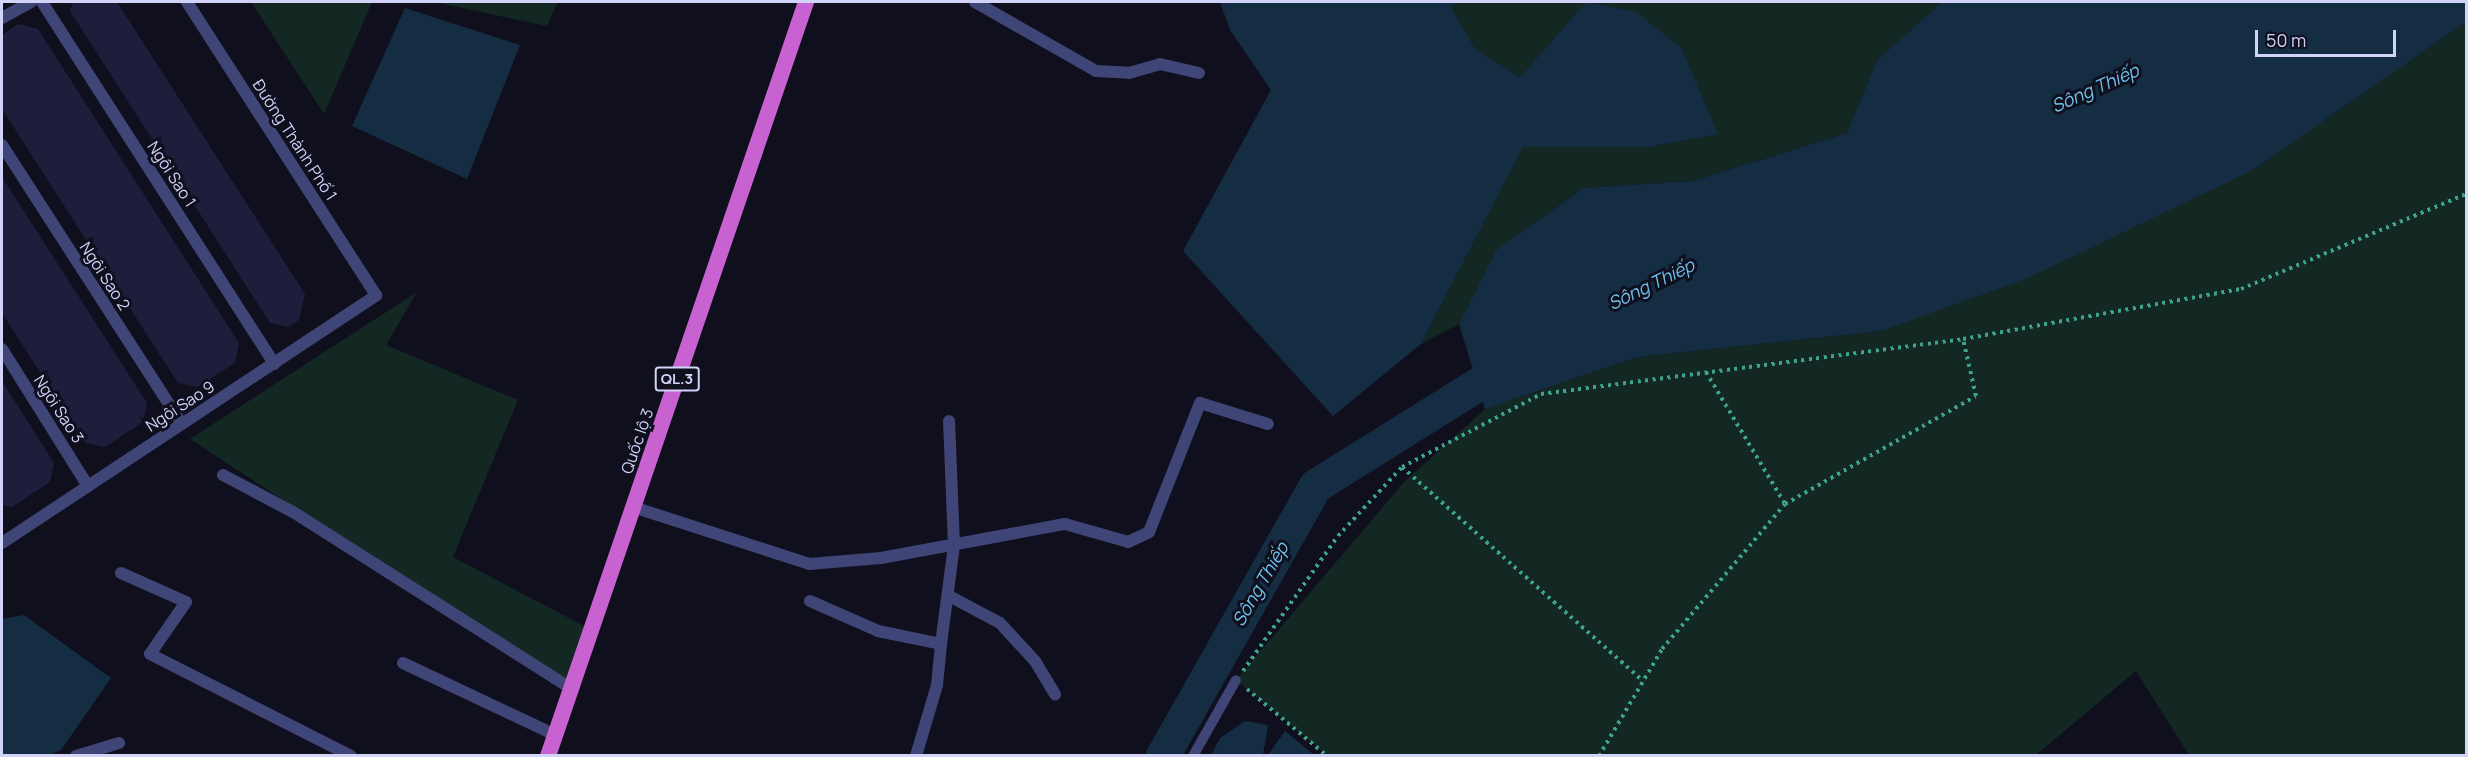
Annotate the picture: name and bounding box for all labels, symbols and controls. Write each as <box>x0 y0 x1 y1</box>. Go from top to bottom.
scale bar <box>2258 18 2399 56</box>
text: 50 m <box>2266 28 2306 52</box>
water label: Sông Thiếp <box>2048 59 2142 117</box>
street label: Đường Thành Phố 1 <box>249 76 341 204</box>
street label: Ngôi Sao 1 <box>144 138 200 210</box>
street label: Ngôi Sao 2 <box>76 238 134 314</box>
water label: Sông Thiếp <box>1604 254 1698 314</box>
road number: QL.3 <box>654 367 700 391</box>
street label: Ngôi Sao 3 <box>30 371 88 447</box>
street label: Ngôi Sao 9 <box>142 377 218 435</box>
street label: Quốc lộ 3 <box>617 406 657 476</box>
water label: Sông Thiếp <box>1227 538 1293 630</box>

